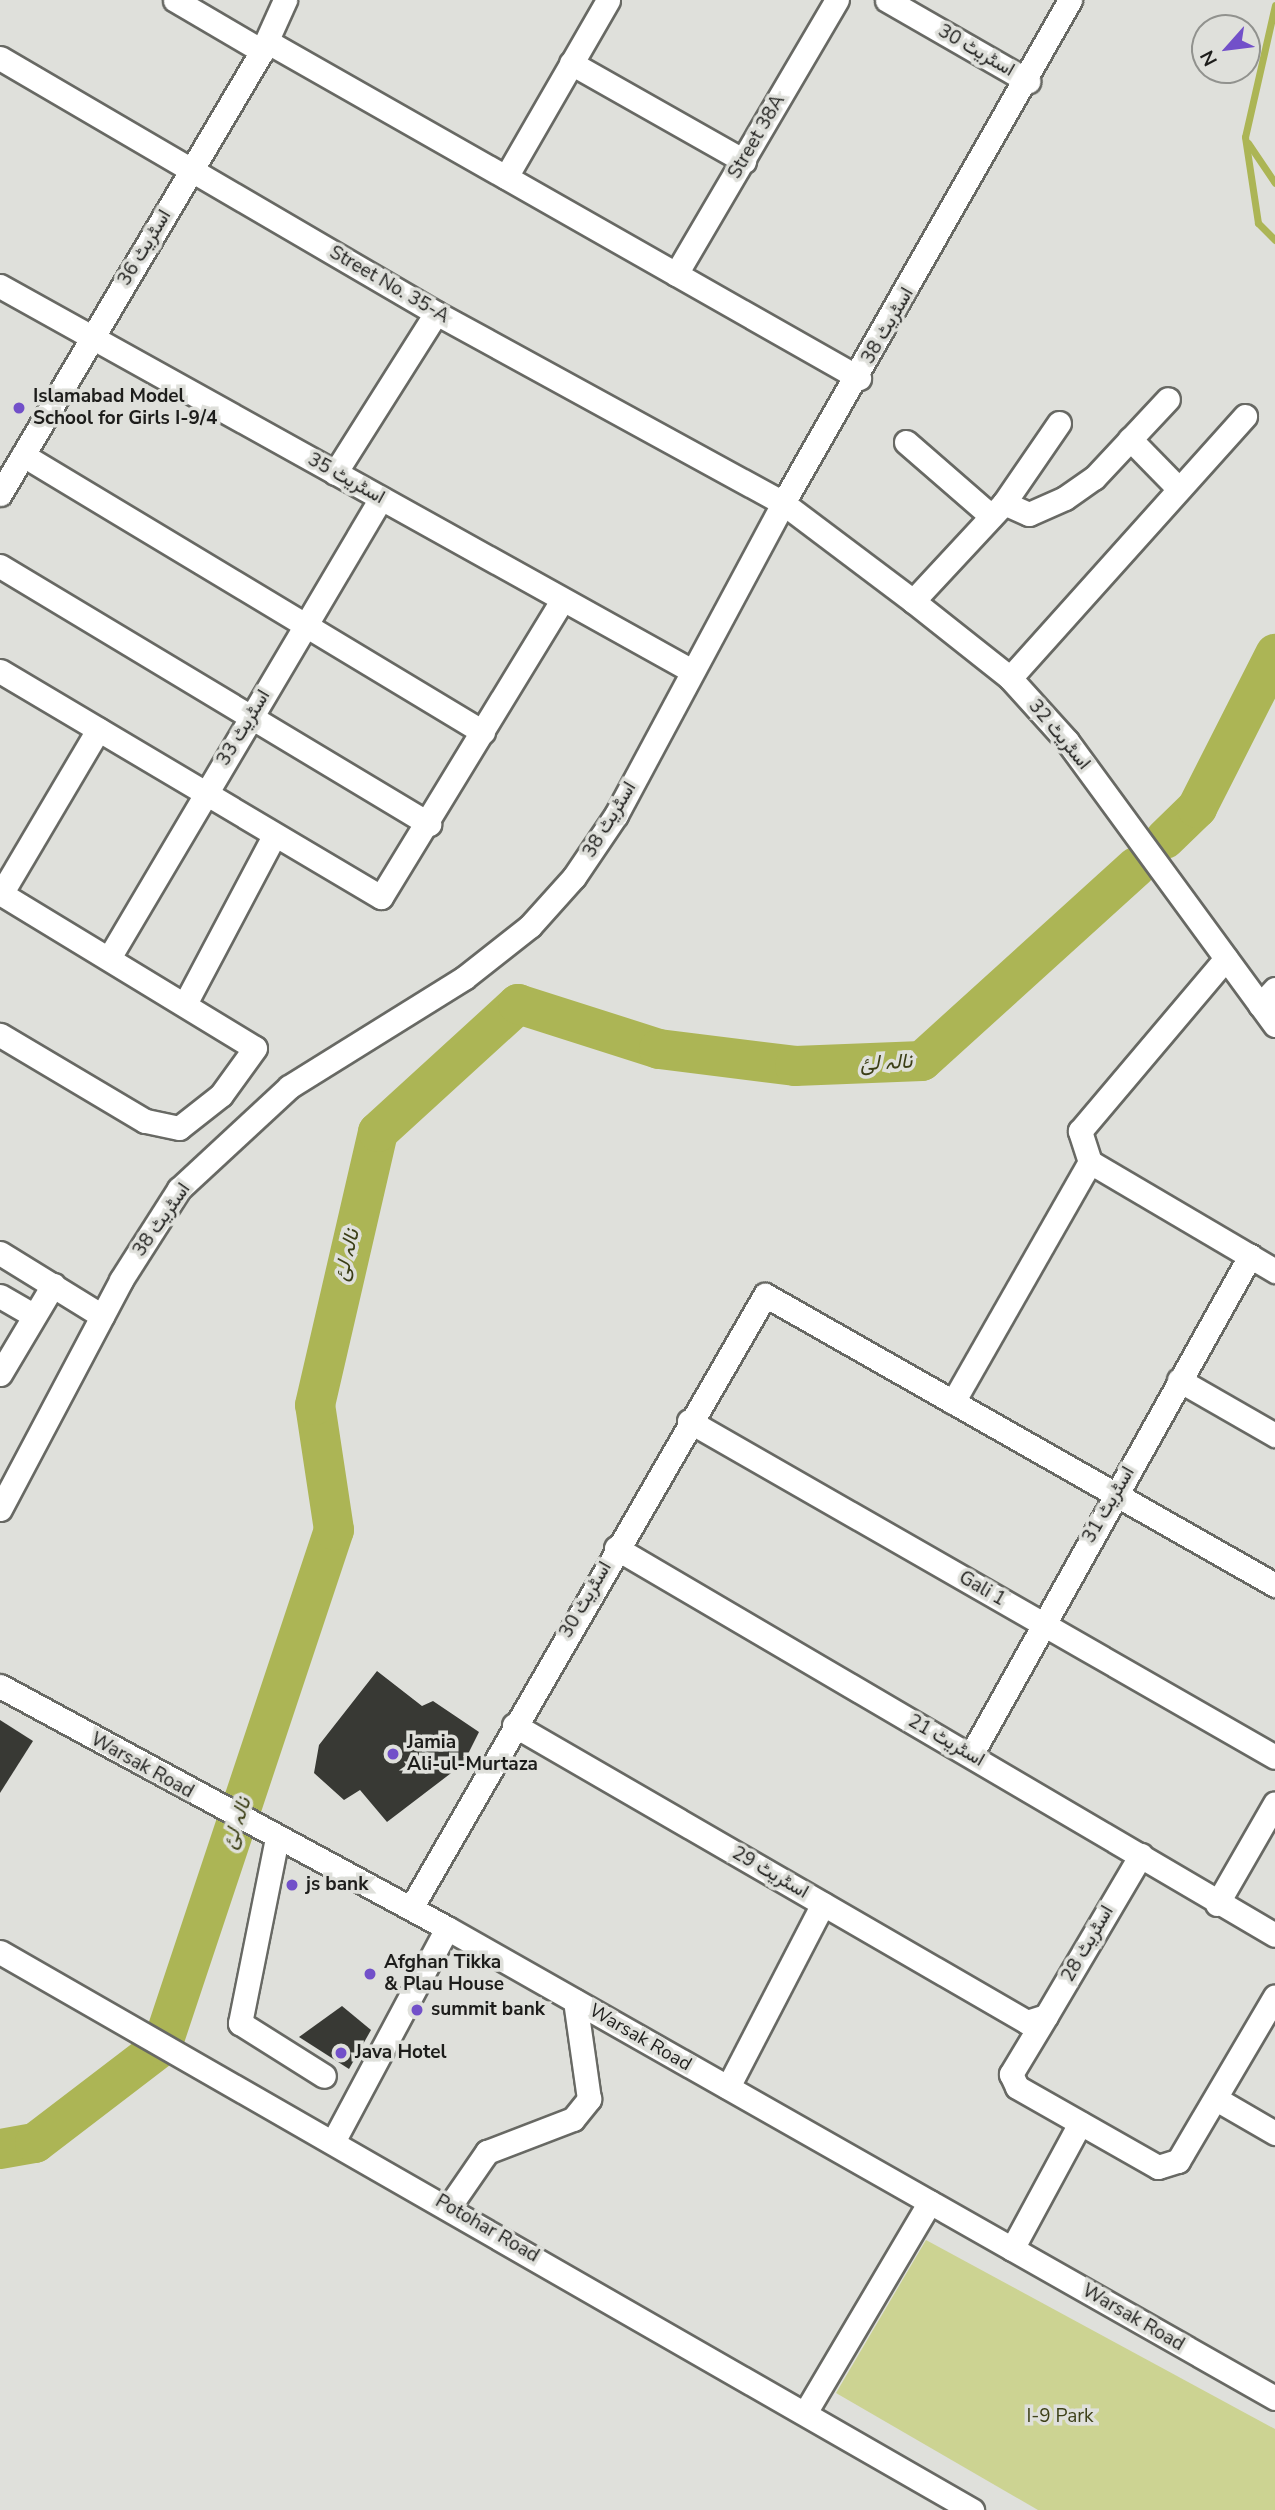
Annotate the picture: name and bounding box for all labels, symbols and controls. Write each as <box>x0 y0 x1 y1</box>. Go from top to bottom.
north arrow <box>1191 14 1261 84</box>
street label: اسٹریٹ 30 <box>934 20 1018 82</box>
text: N <box>1194 46 1224 70</box>
street label: Street 38A <box>724 91 790 183</box>
street label: اسٹریٹ 36 <box>113 206 177 290</box>
street label: Street No. 35-A <box>325 242 453 328</box>
street label: اسٹریٹ 38 <box>857 284 919 368</box>
place label: Islamabad Model School for Girls I-9/4 <box>33 386 217 430</box>
marker: Islamabad Model School for Girls I-9/4 <box>11 400 27 416</box>
street label: اسٹریٹ 35 <box>304 449 388 509</box>
street label: اسٹریٹ 33 <box>212 686 276 770</box>
street label: اسٹریٹ 32 <box>1023 695 1095 775</box>
street label: اسٹریٹ 38 <box>578 778 642 862</box>
water label: نالہ لئ <box>859 1048 913 1076</box>
street label: اسٹریٹ 38 <box>128 1179 196 1261</box>
water label: نالہ لئ <box>327 1227 365 1283</box>
street label: اسٹریٹ 31 <box>1078 1463 1140 1547</box>
street label: اسٹریٹ 30 <box>555 1558 617 1642</box>
street label: Gali 1 <box>955 1567 1009 1611</box>
street label: اسٹریٹ 21 <box>904 1710 988 1772</box>
street label: Warsak Road <box>86 1728 198 1804</box>
place label: Jamia Ali-ul-Murtaza <box>407 1732 538 1776</box>
marker: Jamia Ali-ul-Murtaza <box>385 1746 401 1762</box>
water label: نالہ لئ <box>216 1794 256 1852</box>
street label: اسٹریٹ 29 <box>728 1842 812 1904</box>
place label: js bank <box>306 1874 368 1896</box>
marker: js bank <box>284 1877 300 1893</box>
street label: اسٹریٹ 28 <box>1057 1902 1119 1986</box>
place label: Afghan Tikka & Plau House <box>384 1952 504 1996</box>
marker: Afghan Tikka & Plau House <box>362 1966 378 1982</box>
place label: summit bank <box>431 1999 545 2021</box>
street label: Warsak Road <box>585 2000 695 2076</box>
marker: summit bank <box>409 2002 425 2018</box>
place label: Java Hotel <box>355 2042 446 2064</box>
marker: Java Hotel <box>333 2045 349 2061</box>
street label: Potohar Road <box>431 2190 543 2268</box>
street label: Warsak Road <box>1078 2280 1188 2356</box>
park label: I-9 Park <box>1026 2406 1094 2428</box>

